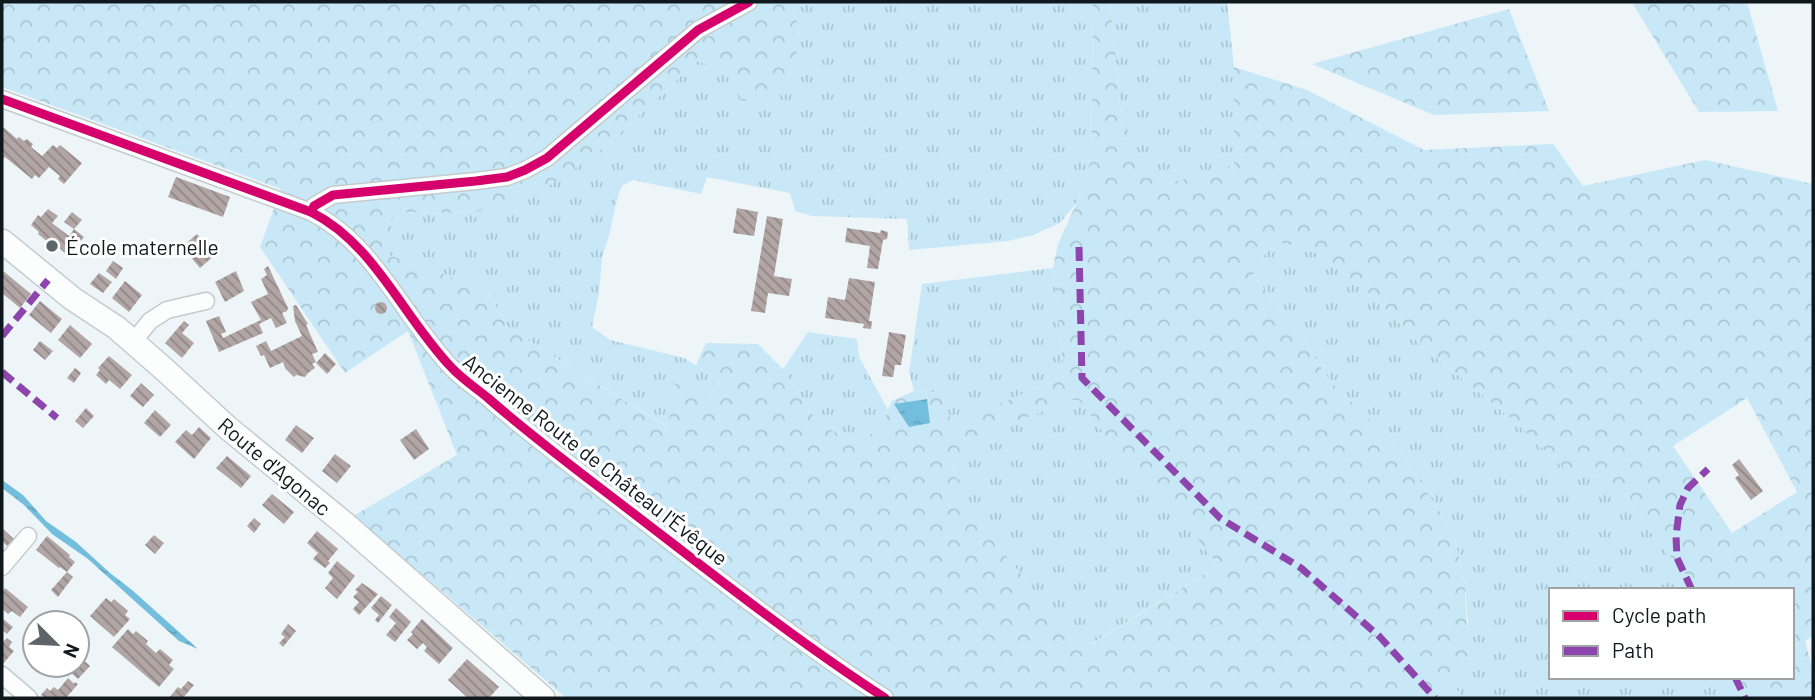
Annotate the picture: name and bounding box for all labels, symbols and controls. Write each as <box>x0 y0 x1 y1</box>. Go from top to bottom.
place label: École maternelle <box>66 234 219 259</box>
marker: École maternelle <box>44 238 60 254</box>
street label: Ancienne Route de Château l'Évêque <box>459 348 733 570</box>
street label: Route d'Agonac <box>214 412 336 520</box>
legend <box>1549 588 1794 679</box>
text: Cycle path <box>1612 602 1706 627</box>
north arrow <box>21 609 91 679</box>
text: Path <box>1612 637 1654 662</box>
text: N <box>59 641 85 662</box>

